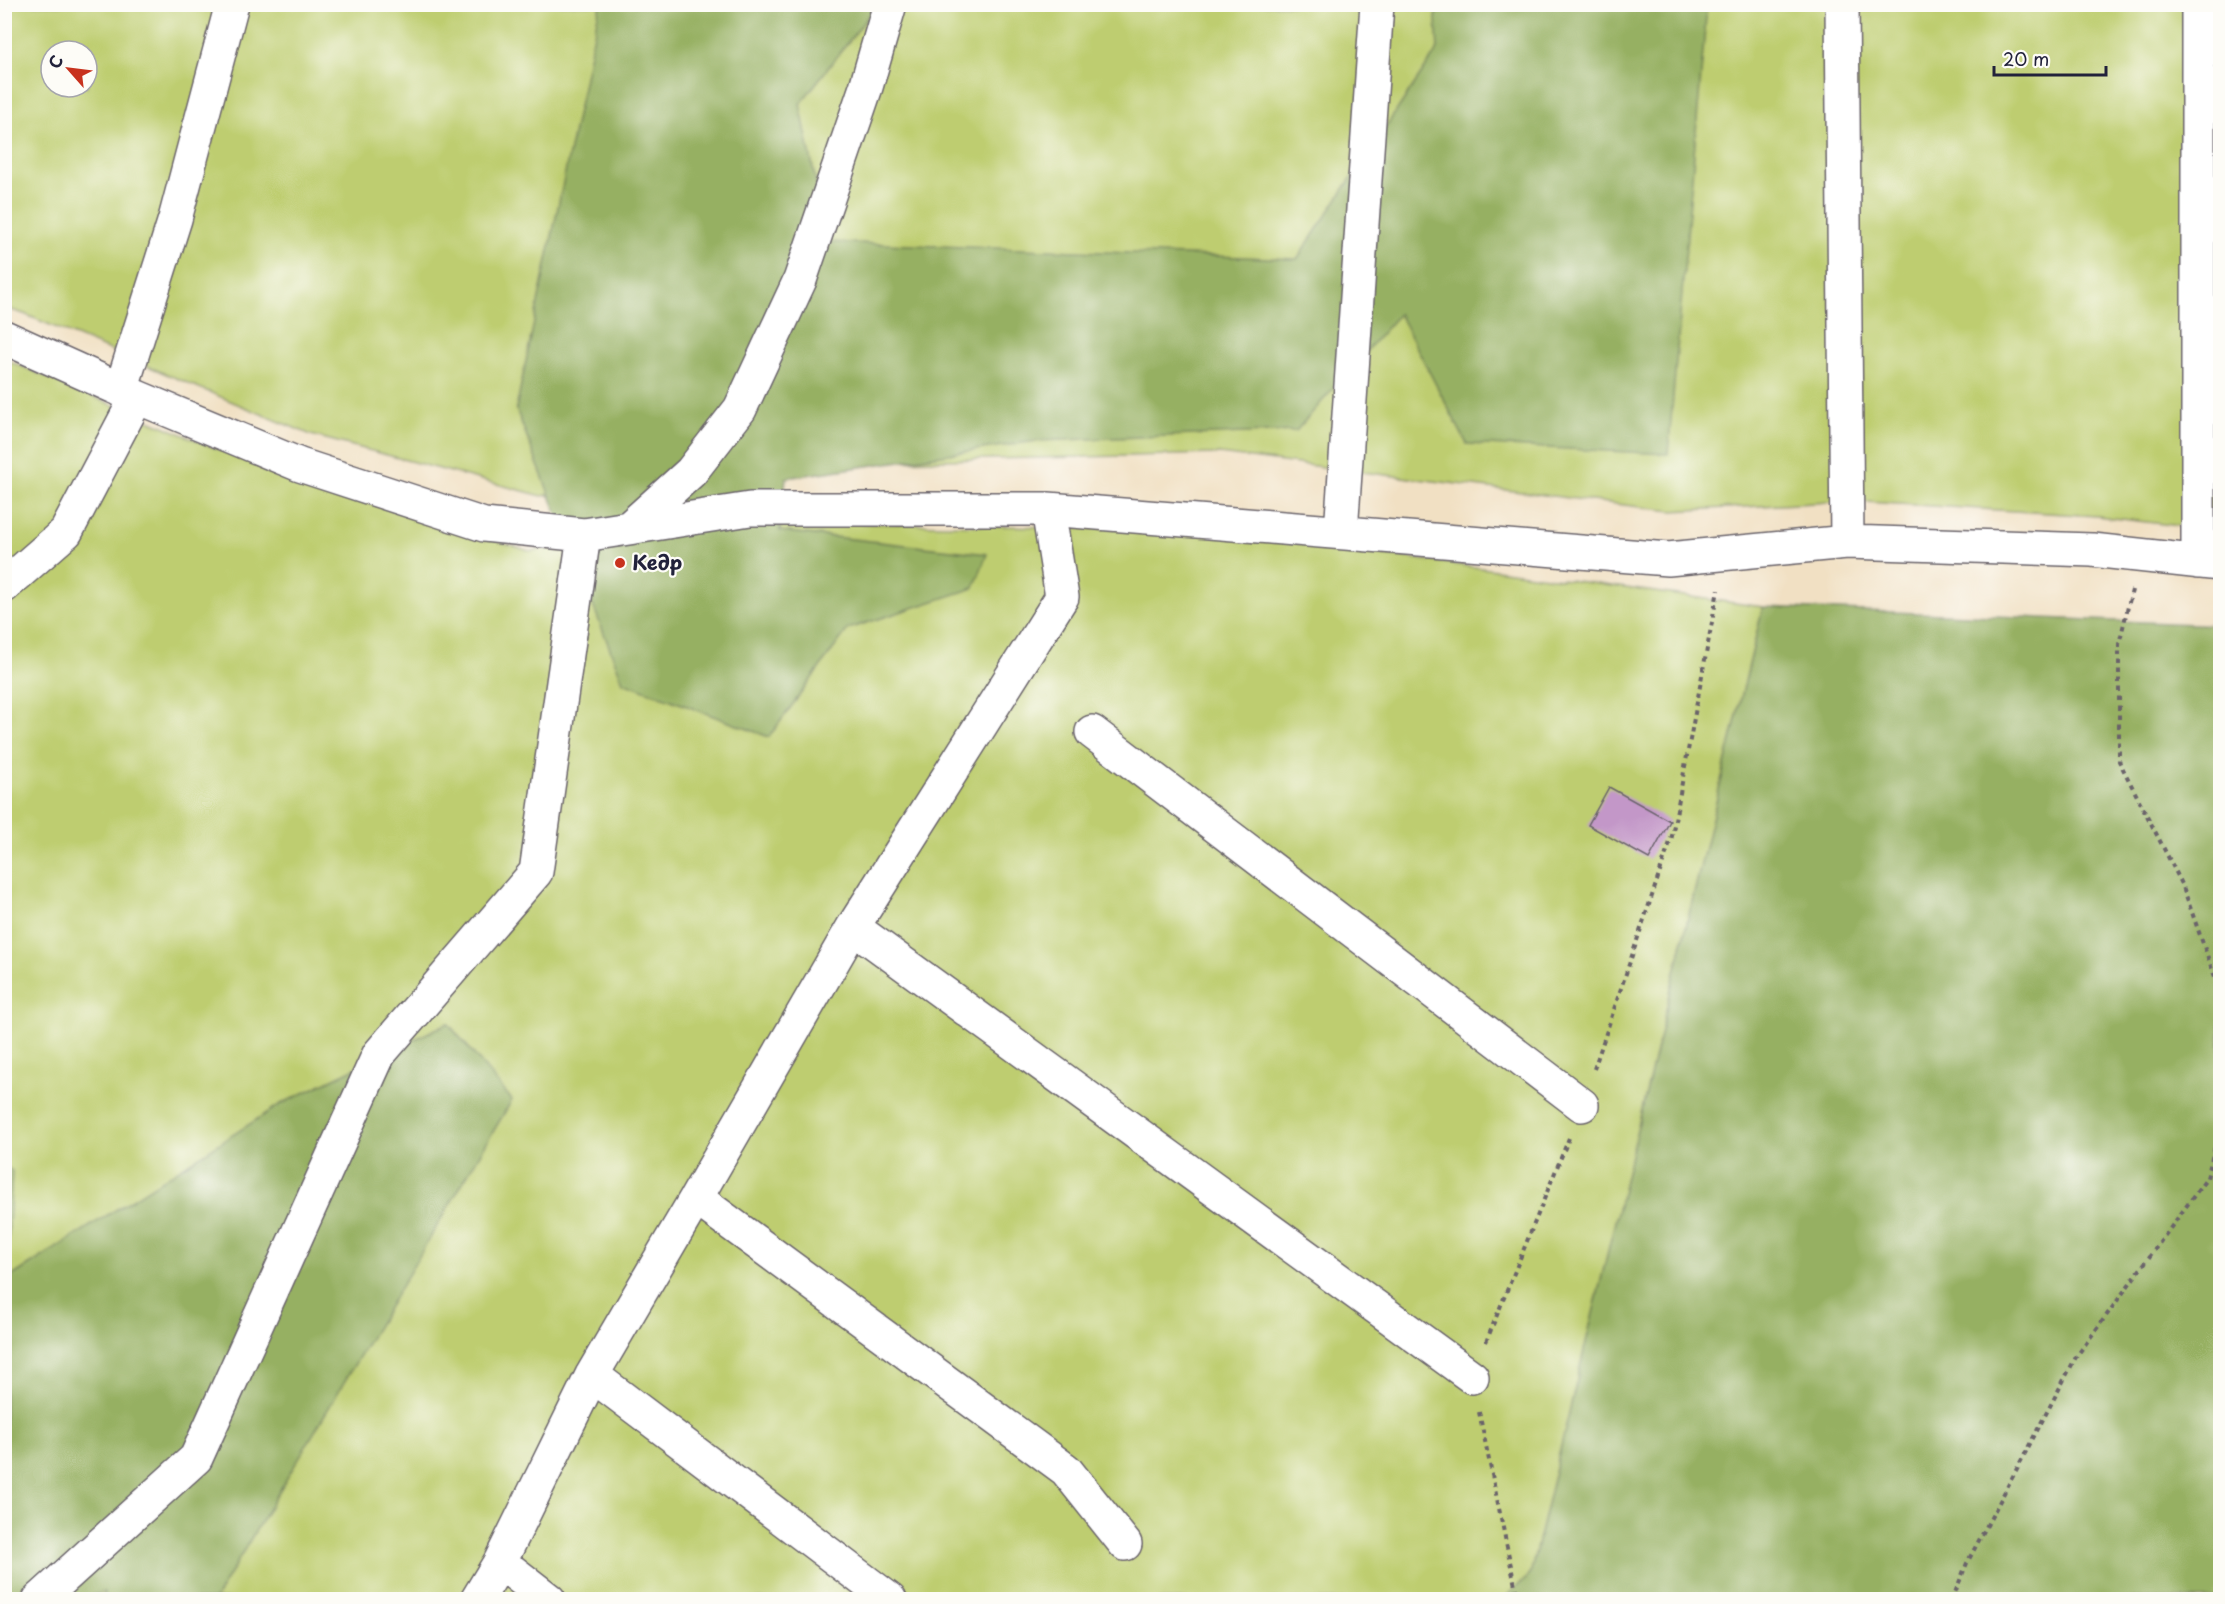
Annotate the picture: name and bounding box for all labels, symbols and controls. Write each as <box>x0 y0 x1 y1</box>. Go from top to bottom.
north arrow <box>39 39 99 99</box>
scale bar <box>1994 39 2106 77</box>
text: 20 m <box>2003 45 2049 72</box>
text: С <box>41 51 68 72</box>
place label: Кедр <box>632 547 682 577</box>
marker: Кедр <box>613 556 627 570</box>

